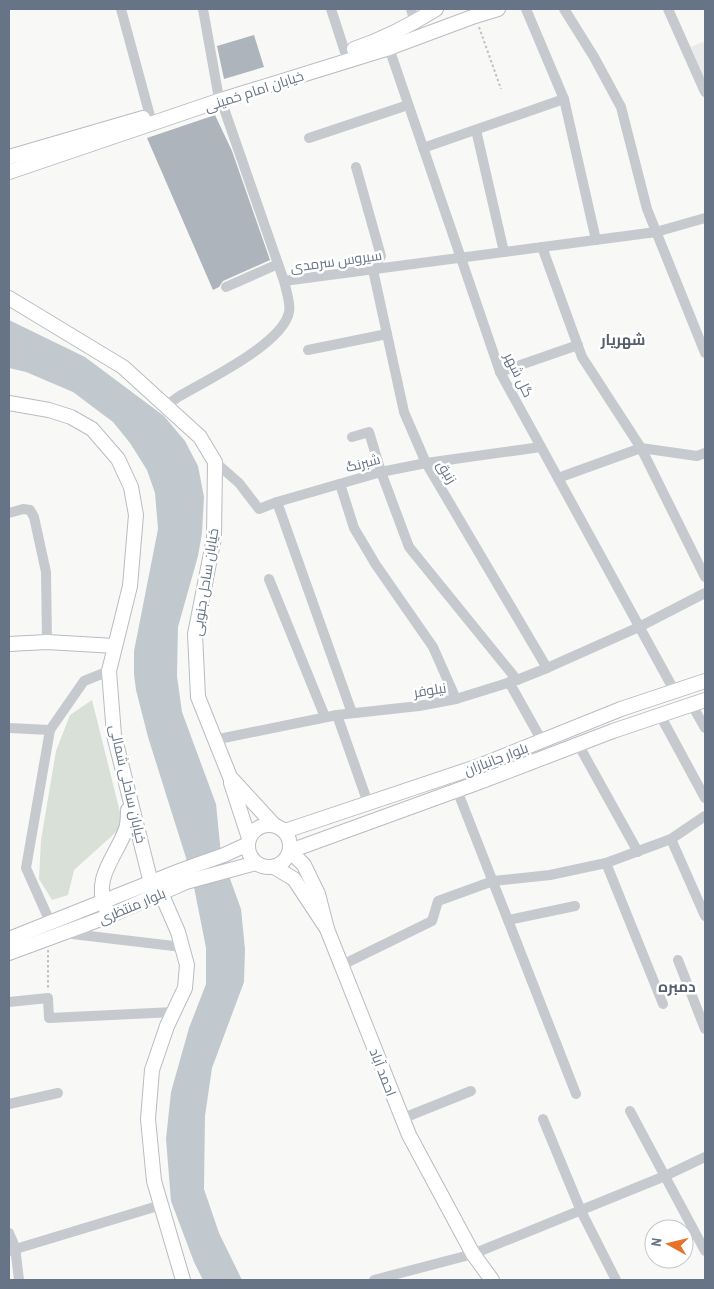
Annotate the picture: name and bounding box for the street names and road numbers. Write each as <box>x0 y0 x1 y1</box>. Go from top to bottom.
street label: خیابان امام خمینی <box>202 67 306 116</box>
street label: سیروس سرمدی <box>289 246 383 276</box>
street label: گل شهر <box>500 349 537 400</box>
street label: شبرنگ <box>344 450 382 476</box>
street label: زنبق <box>433 457 461 487</box>
street label: خیابان ساحل جنوبی <box>188 527 222 637</box>
street label: نیلوفر <box>411 679 448 702</box>
street label: خیابان ساحلی شمالی <box>106 723 150 845</box>
street label: بلوار جانبازان <box>461 739 531 779</box>
street label: بلوار منتظری <box>96 884 168 928</box>
street label: احمد آباد <box>366 1045 400 1099</box>

